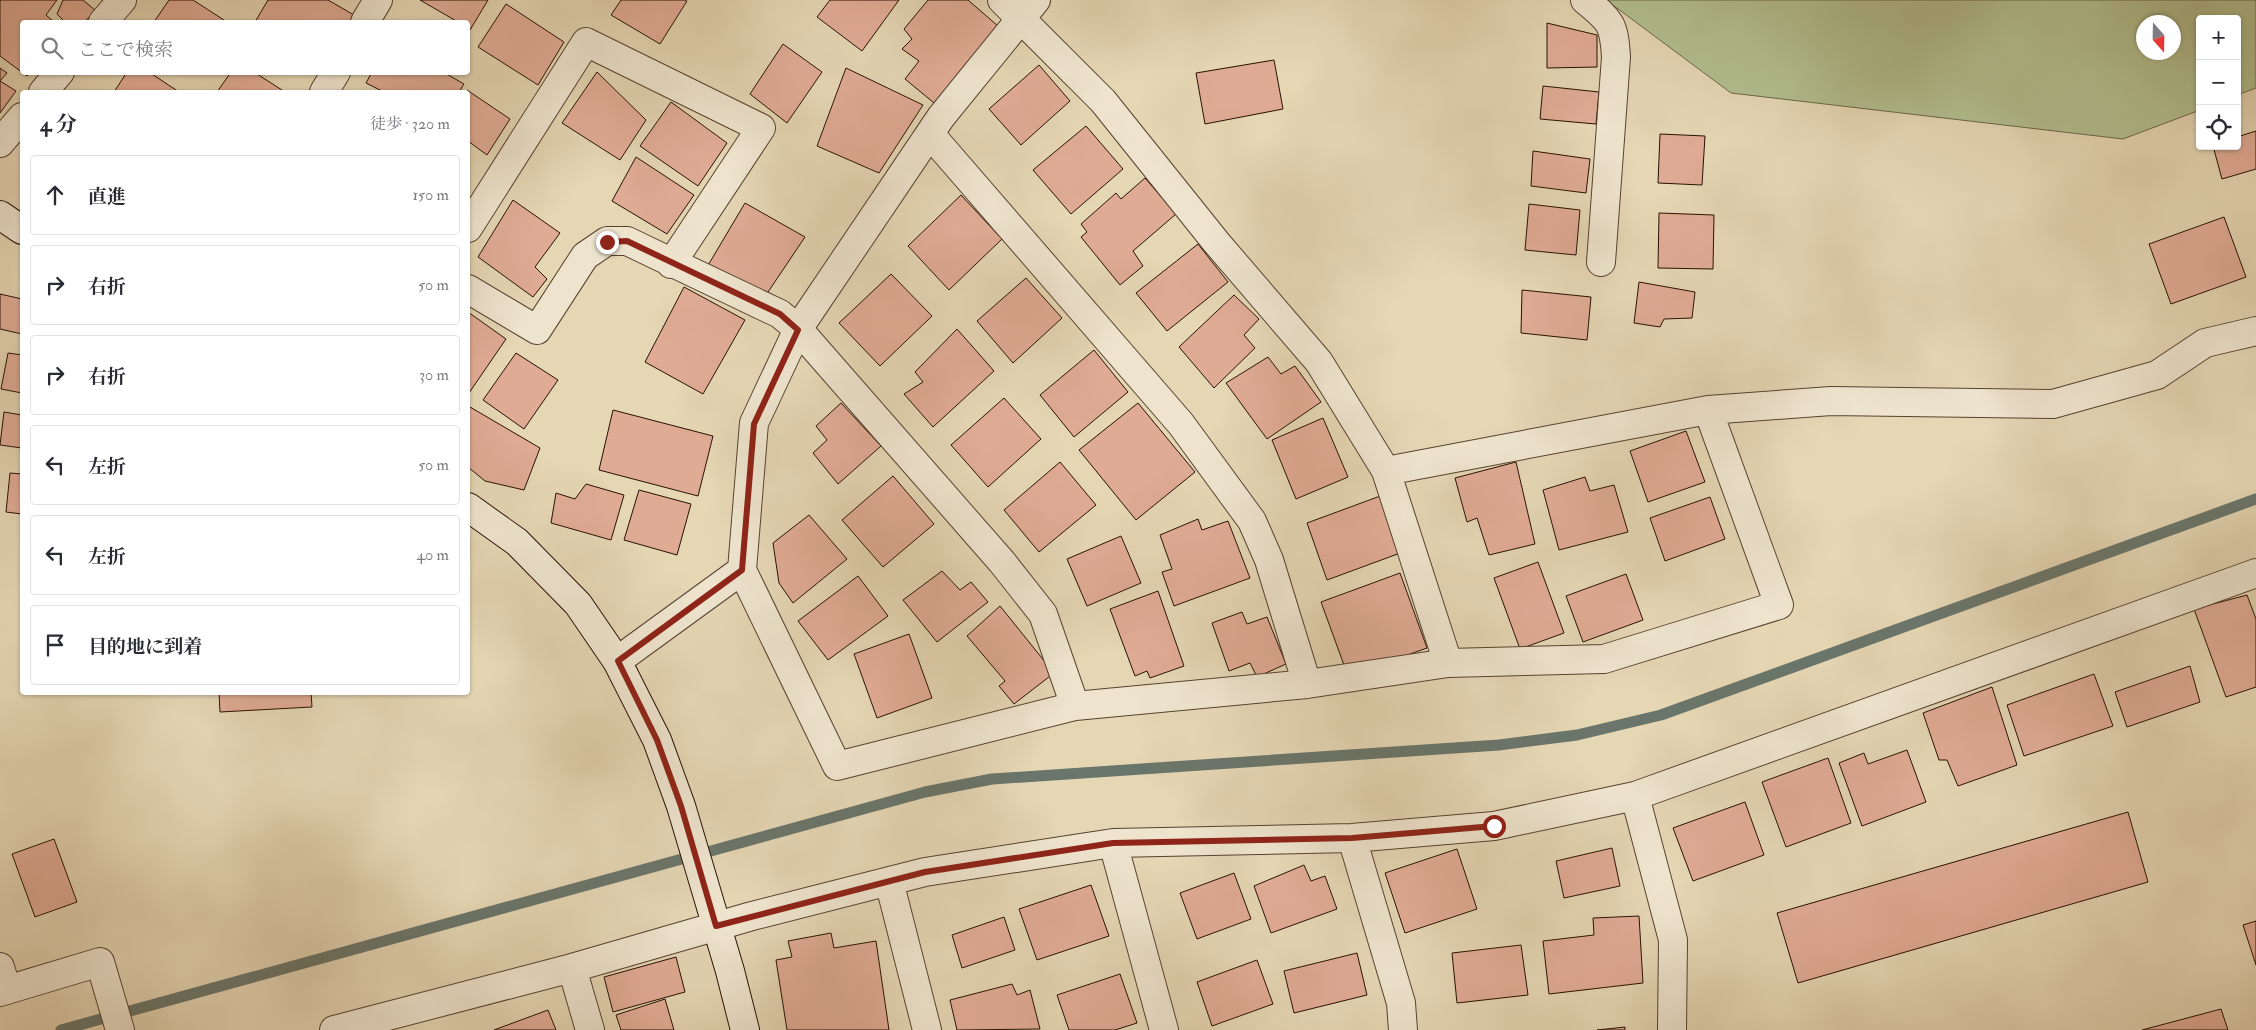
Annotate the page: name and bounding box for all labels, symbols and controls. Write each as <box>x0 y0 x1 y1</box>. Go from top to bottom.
north arrow <box>2136 15 2181 60</box>
map controls <box>2196 15 2241 150</box>
button: + <box>2196 15 2241 60</box>
search box <box>20 20 470 75</box>
icon: search <box>38 34 66 62</box>
text: ここで検索 <box>78 38 173 62</box>
button: − <box>2196 60 2241 105</box>
button: locate <box>2196 105 2241 150</box>
text: 4 分 <box>40 111 77 138</box>
text: 徒歩 · 320 m <box>370 114 450 134</box>
icon: ahead <box>41 181 69 209</box>
text: 直進 <box>88 185 126 209</box>
text: 150 m <box>412 185 449 205</box>
route end <box>596 231 619 254</box>
icon: right <box>41 271 69 299</box>
text: 右折 <box>88 275 126 299</box>
text: 50 m <box>418 275 449 295</box>
icon: right <box>41 361 69 389</box>
text: 右折 <box>88 365 126 389</box>
text: 30 m <box>419 365 449 385</box>
icon: left <box>41 451 69 479</box>
text: 左折 <box>88 455 126 479</box>
text: 50 m <box>418 455 449 475</box>
icon: left <box>41 541 69 569</box>
text: 左折 <box>88 545 126 569</box>
text: 40 m <box>416 545 449 565</box>
icon: arrive <box>41 631 69 659</box>
text: 目的地に到着 <box>88 635 202 659</box>
route start <box>1483 815 1506 838</box>

